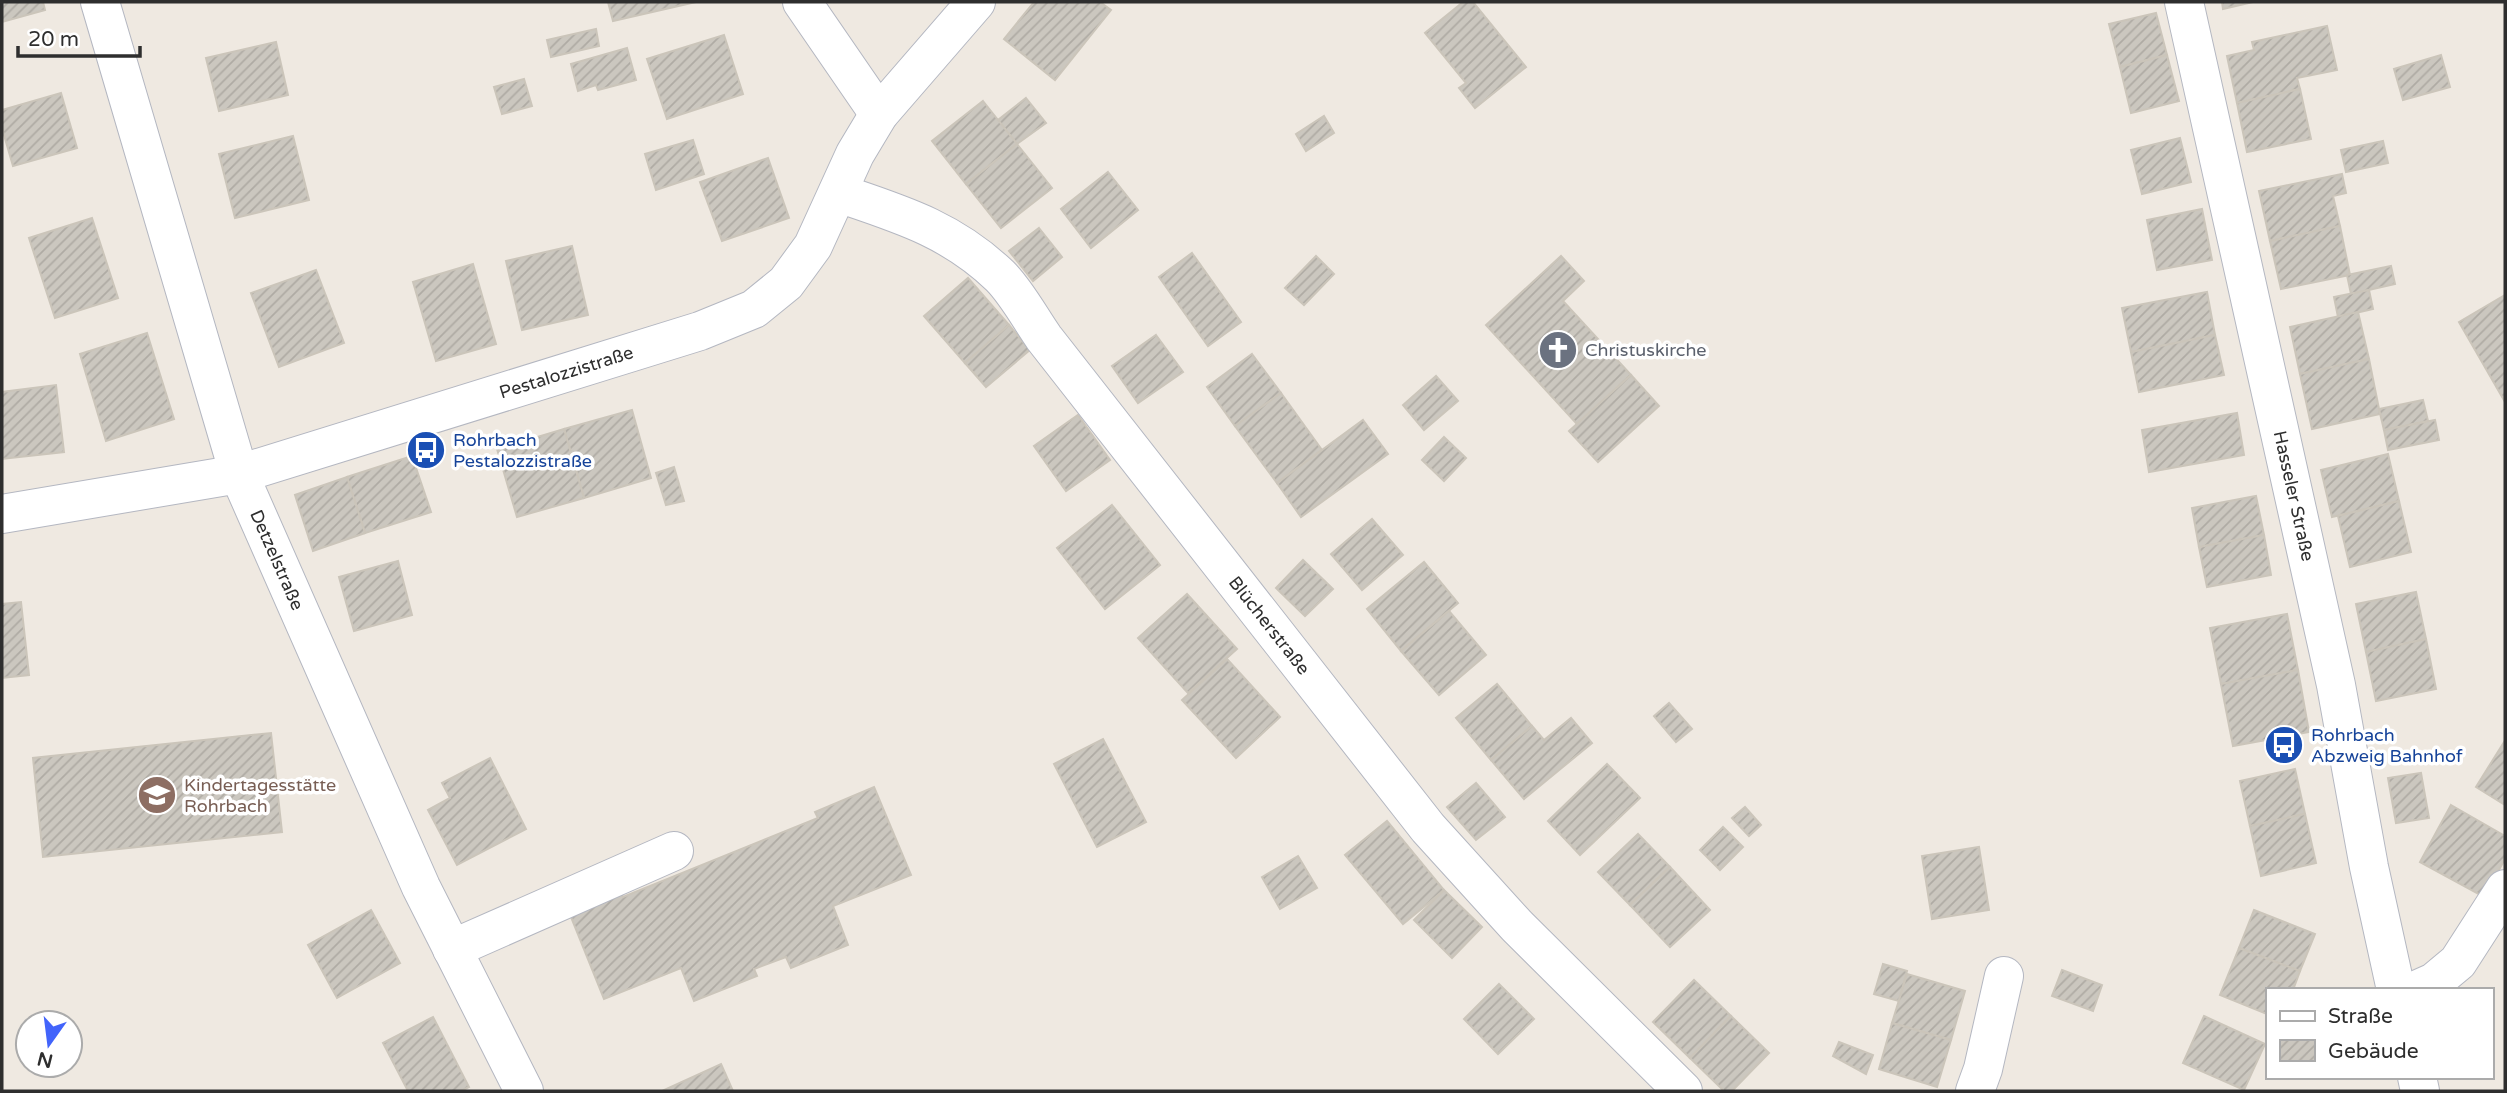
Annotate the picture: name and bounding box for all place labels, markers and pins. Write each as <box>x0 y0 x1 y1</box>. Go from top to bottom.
church icon: Christuskirche <box>1537 329 1579 371</box>
place label: Christuskirche <box>1585 339 1707 361</box>
bus stop icon: Rohrbach Pestalozzistraße <box>405 429 447 471</box>
place label: Rohrbach Pestalozzistraße <box>453 429 592 472</box>
bus stop icon: Rohrbach Abzweig Bahnhof <box>2263 724 2305 766</box>
place label: Rohrbach Abzweig Bahnhof <box>2311 724 2463 767</box>
school or university icon: Kindertagesstätte Rohrbach <box>136 774 178 816</box>
place label: Kindertagesstätte Rohrbach <box>184 774 336 817</box>

